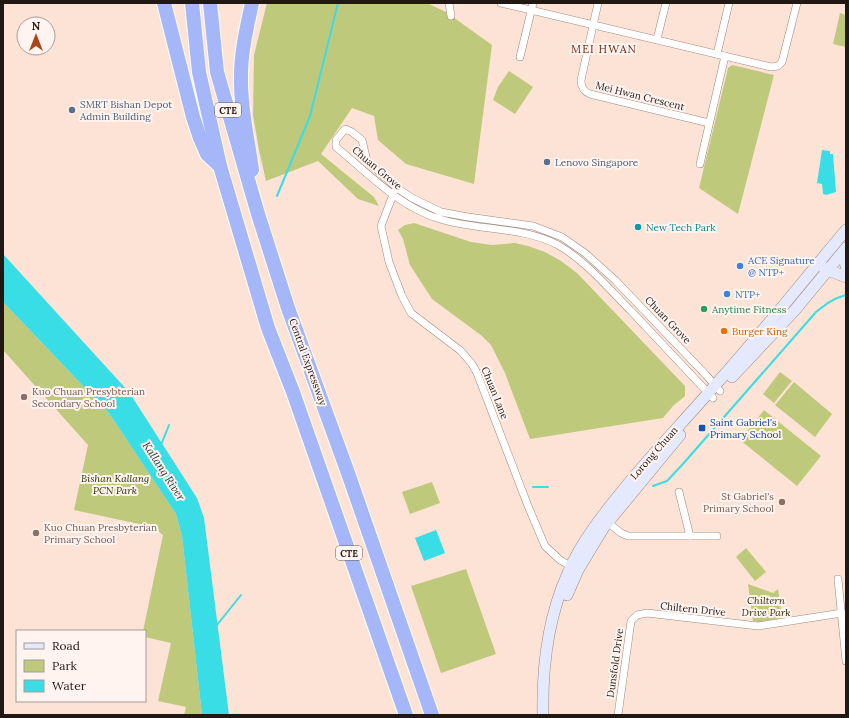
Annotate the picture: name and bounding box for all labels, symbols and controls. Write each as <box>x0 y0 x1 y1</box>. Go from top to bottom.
north arrow <box>16 16 56 56</box>
text: N <box>32 19 41 33</box>
district label: MEI HWAN <box>571 42 637 56</box>
street label: Mei Hwan Crescent <box>594 79 686 113</box>
place label: SMRT Bishan Depot Admin Building <box>79 98 172 123</box>
road number: CTE <box>215 103 241 117</box>
marker: SMRT Bishan Depot Admin Building <box>67 105 77 115</box>
street label: Chuan Grove <box>349 143 405 193</box>
place label: Lenovo Singapore <box>555 156 639 169</box>
marker: Lenovo Singapore <box>542 157 552 167</box>
place label: New Tech Park <box>646 221 716 234</box>
marker: New Tech Park <box>633 222 643 232</box>
place label: ACE Signature @ NTP+ <box>747 254 815 279</box>
marker: ACE Signature @ NTP+ <box>735 261 745 271</box>
place label: NTP+ <box>735 288 760 301</box>
marker: NTP+ <box>722 289 732 299</box>
street label: Chuan Grove <box>642 294 694 347</box>
place label: Anytime Fitness <box>711 303 787 316</box>
marker: Anytime Fitness <box>699 304 709 314</box>
street label: Central Expressway <box>286 317 330 408</box>
place label: Burger King <box>732 325 788 338</box>
marker: Burger King <box>719 326 729 336</box>
street label: Chuan Lane <box>479 365 512 422</box>
place label: Kuo Chuan Presybterian Secondary School <box>32 385 145 410</box>
marker: Kuo Chuan Presybterian Secondary School <box>19 392 29 402</box>
place label: Saint Gabriel's Primary School <box>710 416 781 441</box>
marker: Saint Gabriel's Primary School <box>697 423 707 433</box>
street label: Lorong Chuan <box>627 424 681 482</box>
water label: Kallang River <box>140 439 189 504</box>
park label: Bishan Kallang PCN Park <box>81 472 149 497</box>
place label: St Gabriel's Primary School <box>703 490 774 515</box>
marker: St Gabriel's Primary School <box>777 497 787 507</box>
place label: Kuo Chuan Presbyterian Primary School <box>44 521 157 546</box>
marker: Kuo Chuan Presbyterian Primary School <box>31 528 41 538</box>
road number: CTE <box>336 546 362 560</box>
park label: Chiltern Drive Park <box>742 594 790 619</box>
street label: Chiltern Drive <box>660 599 727 619</box>
street label: Dunsfold Drive <box>604 627 626 698</box>
legend <box>16 630 146 702</box>
text: Road <box>52 638 80 653</box>
text: Park <box>52 658 78 673</box>
text: Water <box>52 678 87 693</box>

